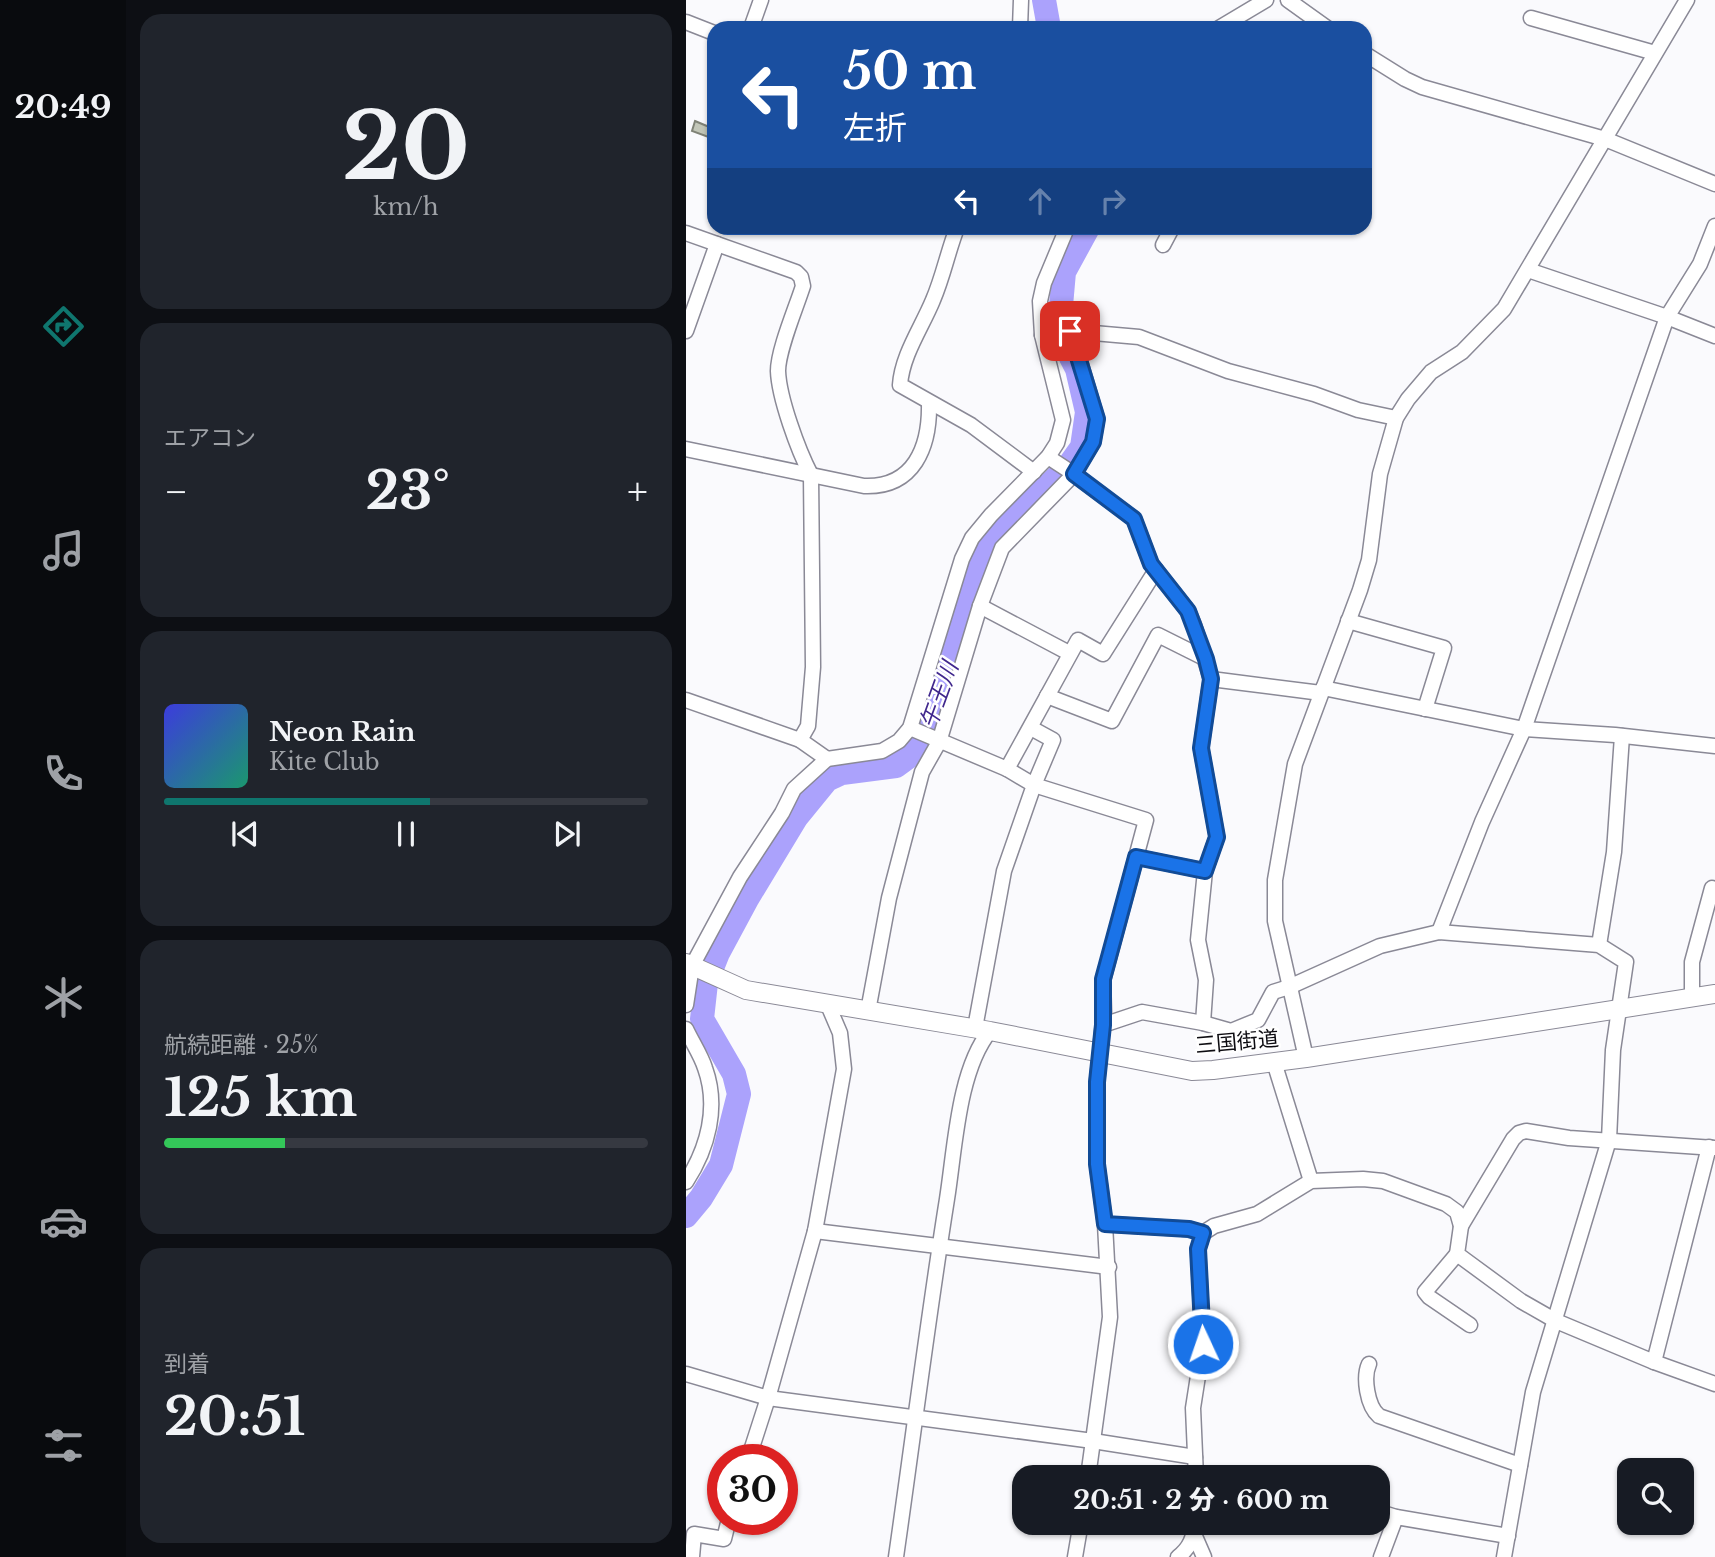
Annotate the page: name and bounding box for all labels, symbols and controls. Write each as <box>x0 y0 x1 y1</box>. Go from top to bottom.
text: 50 m <box>843 41 976 102</box>
icon: left <box>728 49 819 140</box>
text: 20:49 <box>15 87 111 127</box>
text: 20 <box>342 91 470 204</box>
text: 左折 <box>843 108 907 148</box>
icon: left <box>948 182 986 220</box>
icon: ahead <box>1021 182 1059 220</box>
icon: right <box>1094 182 1132 220</box>
text: km/h <box>373 193 439 221</box>
pin <box>1040 301 1100 361</box>
icon: directions <box>39 302 88 351</box>
icon: arrive <box>1051 312 1089 350</box>
text: エアコン <box>164 424 256 452</box>
text: 23° <box>365 459 450 523</box>
text: − <box>164 468 188 515</box>
text: + <box>627 468 648 515</box>
icon: music <box>39 526 88 575</box>
water label: 午王川 <box>914 655 965 732</box>
text: Neon Rain <box>269 716 415 748</box>
text: Kite Club <box>269 748 380 776</box>
icon: phone <box>39 749 88 798</box>
icon: previous <box>226 815 264 853</box>
icon: pause <box>387 815 425 853</box>
icon: next <box>548 815 586 853</box>
icon: climate <box>39 973 88 1022</box>
street label: 三国街道 <box>1194 1025 1280 1059</box>
text: 航続距離 · 25% <box>164 1031 318 1059</box>
text: 125 km <box>164 1066 357 1130</box>
icon: car <box>39 1197 88 1246</box>
position arrow <box>1166 1307 1240 1381</box>
text: 到着 <box>164 1350 210 1378</box>
text: 20:51 <box>164 1385 306 1449</box>
icon: filters <box>39 1421 88 1470</box>
speed limit sign: 30 <box>707 1444 798 1535</box>
map controls <box>1617 1458 1694 1535</box>
button: search <box>1617 1458 1694 1535</box>
text: 20:51 · 2 分 · 600 m <box>1073 1484 1329 1516</box>

